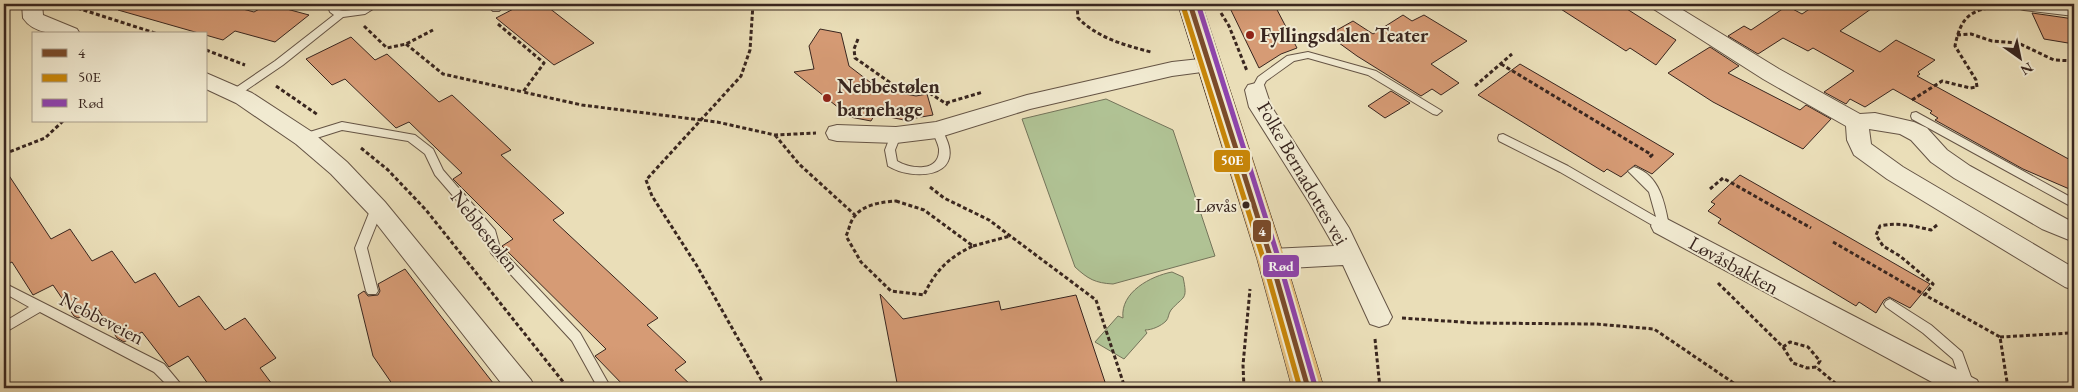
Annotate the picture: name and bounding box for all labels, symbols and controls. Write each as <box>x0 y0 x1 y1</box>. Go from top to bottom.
place label: Fyllingsdalen Teater <box>1260 22 1429 48</box>
marker: Fyllingsdalen Teater <box>1244 29 1256 41</box>
legend <box>32 32 208 122</box>
north arrow <box>1996 32 2046 82</box>
text: 4 <box>78 43 86 62</box>
text: N <box>2017 58 2037 80</box>
text: 50E <box>78 67 101 86</box>
place label: Nebbestølen barnehage <box>837 73 940 122</box>
marker: Nebbestølen barnehage <box>821 92 833 104</box>
text: Rød <box>78 93 104 112</box>
street label: Folke Bernadottes vei <box>1251 96 1355 250</box>
line badge: 50E <box>1213 149 1251 173</box>
text: 50E <box>1221 151 1243 169</box>
street label: Nebbestølen <box>445 185 525 278</box>
place label: Løvås <box>1195 193 1237 218</box>
marker: Løvås <box>1241 200 1251 210</box>
line badge: 4 <box>1252 219 1272 243</box>
text: 4 <box>1258 222 1266 240</box>
street label: Løvåsbakken <box>1684 230 1784 301</box>
line badge: Rød <box>1262 254 1300 278</box>
text: Rød <box>1268 257 1294 275</box>
street label: Nebbeveien <box>55 286 149 351</box>

